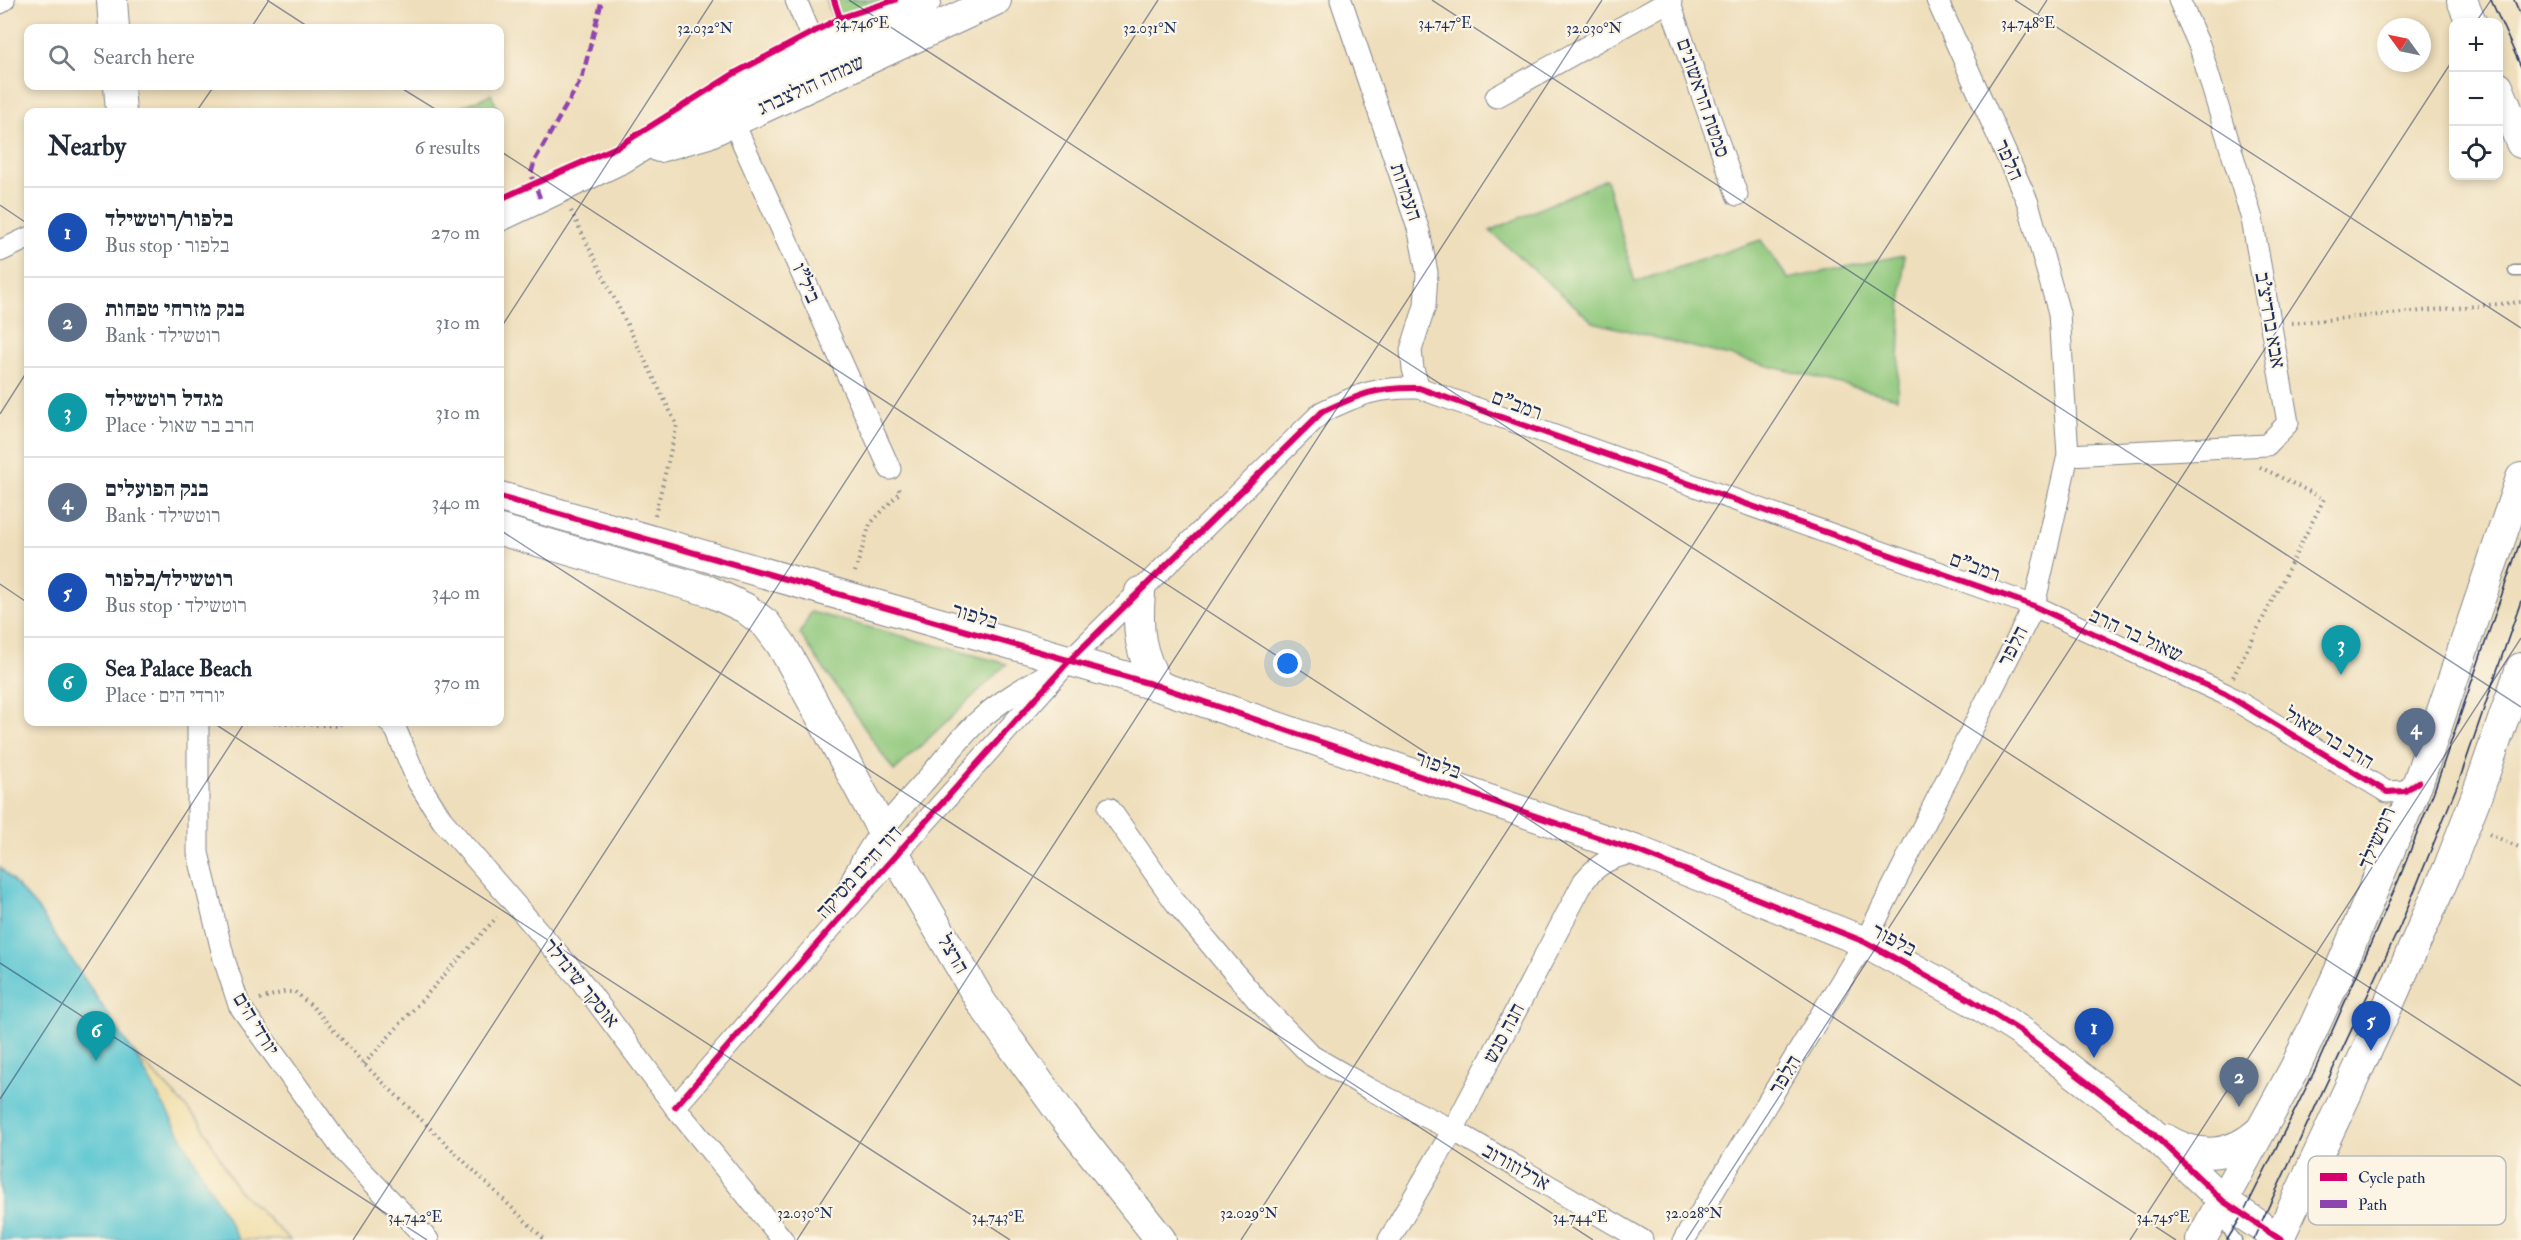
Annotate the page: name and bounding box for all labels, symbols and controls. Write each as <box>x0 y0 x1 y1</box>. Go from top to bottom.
text: 34.746°E <box>835 14 890 33</box>
text: 34.747°E <box>1418 14 1472 33</box>
text: 34.748°E <box>2001 14 2055 33</box>
north arrow <box>2377 18 2431 72</box>
map controls <box>2449 18 2503 180</box>
button: + <box>2449 18 2503 72</box>
text: 32.032°N <box>677 19 734 38</box>
text: 32.031°N <box>1123 19 1177 38</box>
text: 32.030°N <box>1566 19 1623 38</box>
search box <box>24 24 504 90</box>
street label: סמטת הראשונים <box>1670 35 1736 161</box>
icon: search <box>45 41 78 74</box>
text: Search here <box>93 43 195 71</box>
street label: שמחה הולצברג <box>753 48 869 122</box>
button: − <box>2449 72 2503 126</box>
button: locate <box>2449 126 2503 180</box>
text: Nearby <box>48 131 126 163</box>
text: 6 results <box>414 135 480 160</box>
street label: הלפר <box>1988 135 2030 185</box>
street label: העמדות <box>1384 160 1428 224</box>
text: בלפור/רוטשילד <box>105 205 233 233</box>
text: 1 <box>64 220 71 245</box>
text: 270 m <box>431 220 480 245</box>
text: Bus stop · בלפור <box>105 233 229 258</box>
street label: ביל"ו <box>785 259 827 307</box>
street label: אבא ברדיצ'ב <box>2248 270 2292 370</box>
text: בנק מזרחי טפחות <box>105 295 245 323</box>
text: 2 <box>62 310 73 335</box>
text: 310 m <box>435 310 480 335</box>
text: Bank · רוטשילד <box>105 323 221 348</box>
street label: רמב"ם <box>1488 383 1546 427</box>
text: מגדל רוטשילד <box>105 385 223 413</box>
text: 3 <box>64 400 71 425</box>
text: 310 m <box>435 400 480 425</box>
text: Place · הרב בר שאול <box>105 413 254 438</box>
text: בנק הפועלים <box>105 475 209 503</box>
text: 4 <box>62 490 73 515</box>
text: 340 m <box>432 490 480 515</box>
text: Bank · רוטשילד <box>105 503 221 528</box>
street label: רמב"ם <box>1946 545 2004 589</box>
text: רוטשילד/בלפור <box>105 565 233 593</box>
text: 5 <box>63 580 72 605</box>
text: 340 m <box>432 580 480 605</box>
text: Bus stop · רוטשילד <box>105 593 247 618</box>
street label: בלפור <box>949 596 1001 636</box>
street label: שאול בר הרב <box>2085 602 2187 668</box>
street label: הלפר <box>1991 621 2035 671</box>
pin: 3 <box>2322 626 2360 675</box>
your location <box>1273 649 1302 678</box>
text: Sea Palace Beach <box>105 655 252 683</box>
text: 6 <box>62 670 73 695</box>
text: 370 m <box>433 670 480 695</box>
text: Place · יורדי הים <box>105 683 225 708</box>
street label: הרב בר שאול <box>2279 701 2379 775</box>
pin: 4 <box>2396 708 2436 758</box>
street label: בלפור <box>1412 745 1464 785</box>
street label: רוטשילד <box>2352 803 2402 873</box>
street label: דוד חיים מסיקה <box>810 819 908 925</box>
street label: בלפור <box>1867 917 1921 963</box>
street label: הרצל <box>931 929 975 979</box>
street label: אוסקר שינדלר <box>537 933 625 1033</box>
street label: יורדי הים <box>227 987 286 1061</box>
street label: חנה סנש <box>1477 998 1531 1068</box>
pin: 5 <box>2352 1002 2390 1051</box>
pin: 1 <box>2074 1008 2114 1058</box>
pin: 6 <box>76 1012 116 1061</box>
street label: הלפר <box>1763 1050 1807 1100</box>
pin: 2 <box>2220 1058 2258 1107</box>
street label: ארלוזורוב <box>1477 1137 1555 1197</box>
legend <box>2308 1156 2506 1225</box>
text: Cycle path <box>2358 1168 2426 1189</box>
text: Path <box>2358 1195 2388 1215</box>
text: 32.030°N <box>777 1204 834 1223</box>
text: 32.029°N <box>1220 1204 1279 1223</box>
text: 32.028°N <box>1665 1204 1723 1223</box>
text: 34.742°E <box>388 1208 443 1227</box>
text: 34.743°E <box>972 1208 1025 1227</box>
text: 34.744°E <box>1552 1208 1608 1227</box>
text: 34.745°E <box>2136 1208 2190 1227</box>

